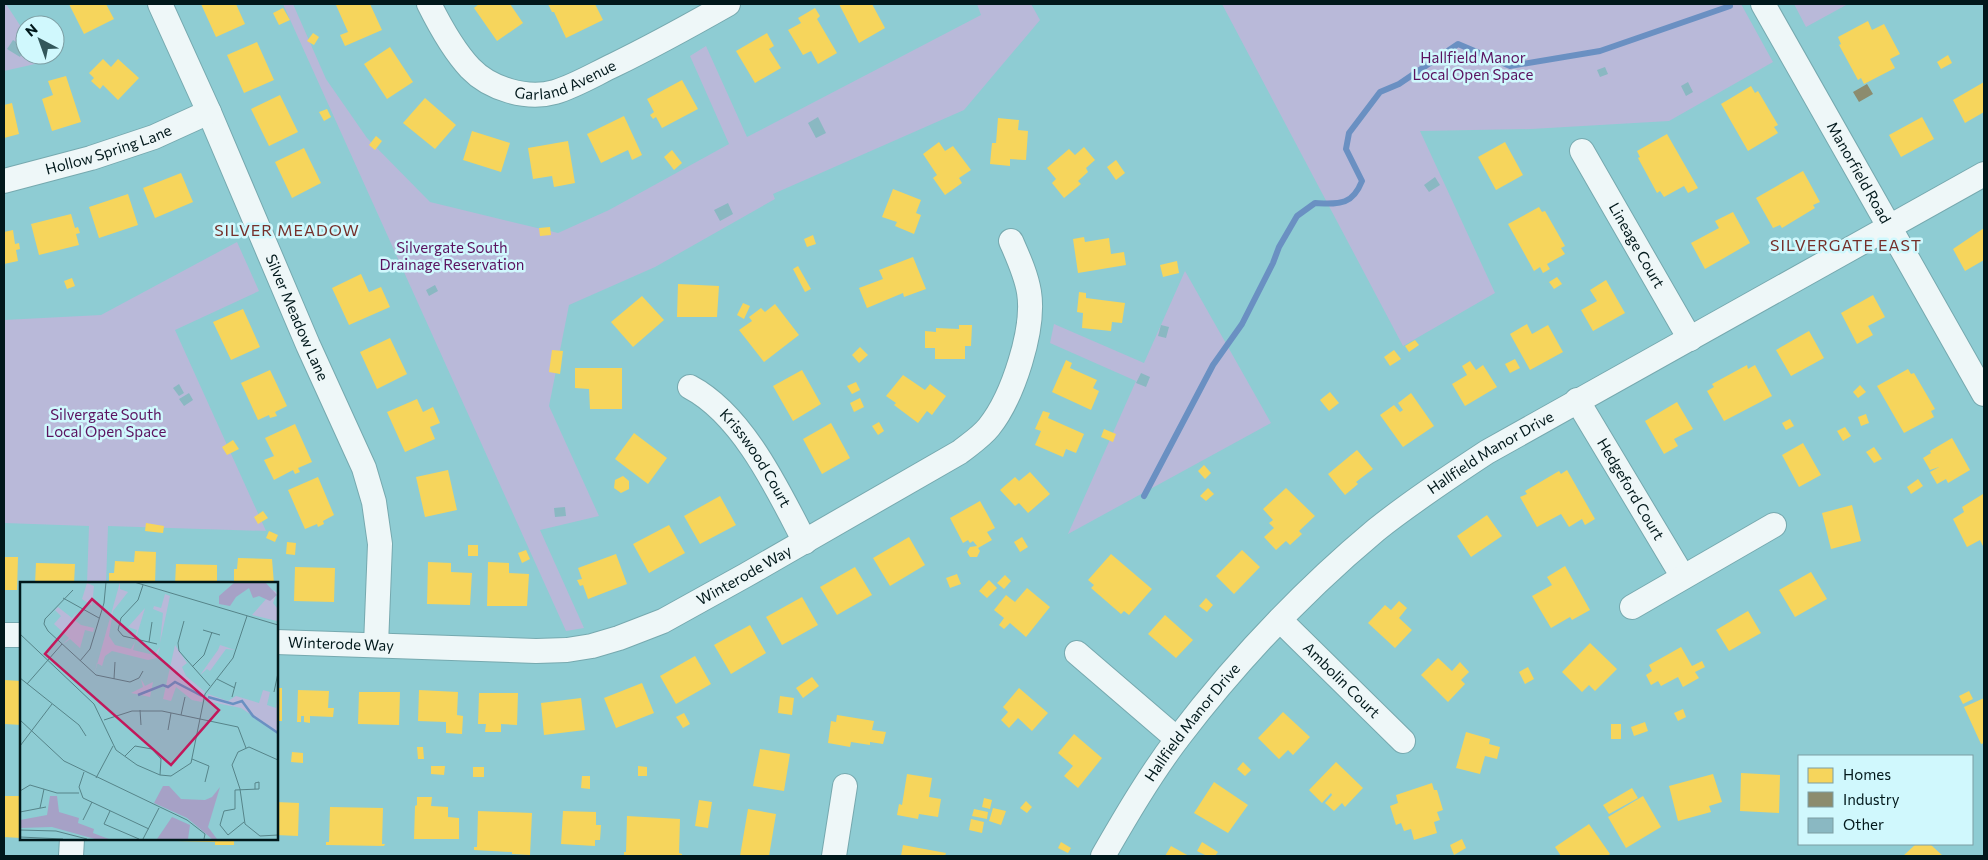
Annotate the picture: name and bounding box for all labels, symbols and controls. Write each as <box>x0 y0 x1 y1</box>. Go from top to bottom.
north arrow <box>15 15 65 65</box>
text: N <box>22 20 41 40</box>
park label: Hallfield Manor Local Open Space <box>1413 48 1534 83</box>
street label: Garland Avenue <box>513 55 619 103</box>
street label: Manorfield Road <box>1824 118 1895 226</box>
street label: Hollow Spring Lane <box>43 120 174 178</box>
street label: Lineage Court <box>1606 199 1669 291</box>
district label: SILVER MEADOW <box>214 220 360 239</box>
district label: SILVERGATE EAST <box>1770 235 1922 254</box>
park label: Silvergate South Drainage Reservation <box>380 238 524 273</box>
street label: Silver Meadow Lane <box>262 251 333 383</box>
park label: Silvergate South Local Open Space <box>46 405 167 440</box>
street label: Krisswood Court <box>717 405 795 510</box>
street label: Hallfield Manor Drive <box>1423 407 1556 497</box>
street label: Hedgeford Court <box>1594 435 1669 543</box>
street label: Winterode Way <box>693 541 795 608</box>
inset map <box>20 582 278 840</box>
street label: Winterode Way <box>288 632 394 654</box>
street label: Ambolin Court <box>1300 638 1384 721</box>
street label: Hallfield Manor Drive <box>1140 659 1243 784</box>
legend <box>1798 755 1973 845</box>
text: Homes <box>1843 765 1891 783</box>
text: Industry <box>1843 790 1900 808</box>
text: Other <box>1843 815 1884 833</box>

